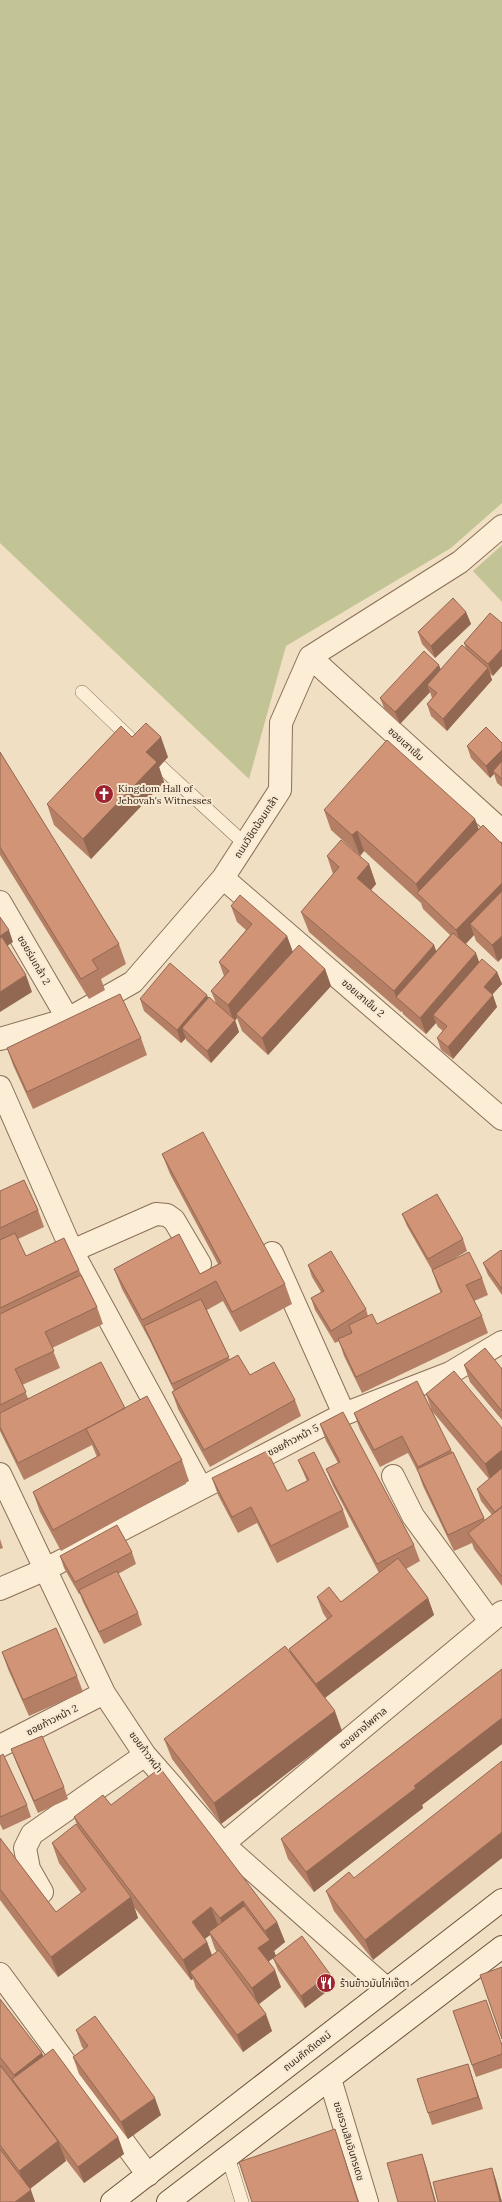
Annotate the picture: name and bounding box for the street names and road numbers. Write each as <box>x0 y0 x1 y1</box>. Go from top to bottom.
street label: ซอยเสาเข็ม <box>385 724 427 764</box>
street label: ถนนวิชิตน้อมเกล้า <box>231 793 281 861</box>
street label: ซอยร่มเกล้า 2 <box>15 933 53 987</box>
street label: ซอยเสาเข็ม 2 <box>339 976 387 1020</box>
street label: ซอยก้าวหน้า 5 <box>265 1421 321 1459</box>
street label: ซอยก้าวหน้า 2 <box>24 1701 80 1739</box>
street label: ซอยยางไพศาล <box>336 1704 390 1752</box>
street label: ซอยก้าวหน้า <box>126 1729 166 1775</box>
street label: ถนนศักดิเดชน์ <box>280 2028 334 2074</box>
street label: ซอยรวมสินอินทรเดช <box>331 2100 367 2182</box>

